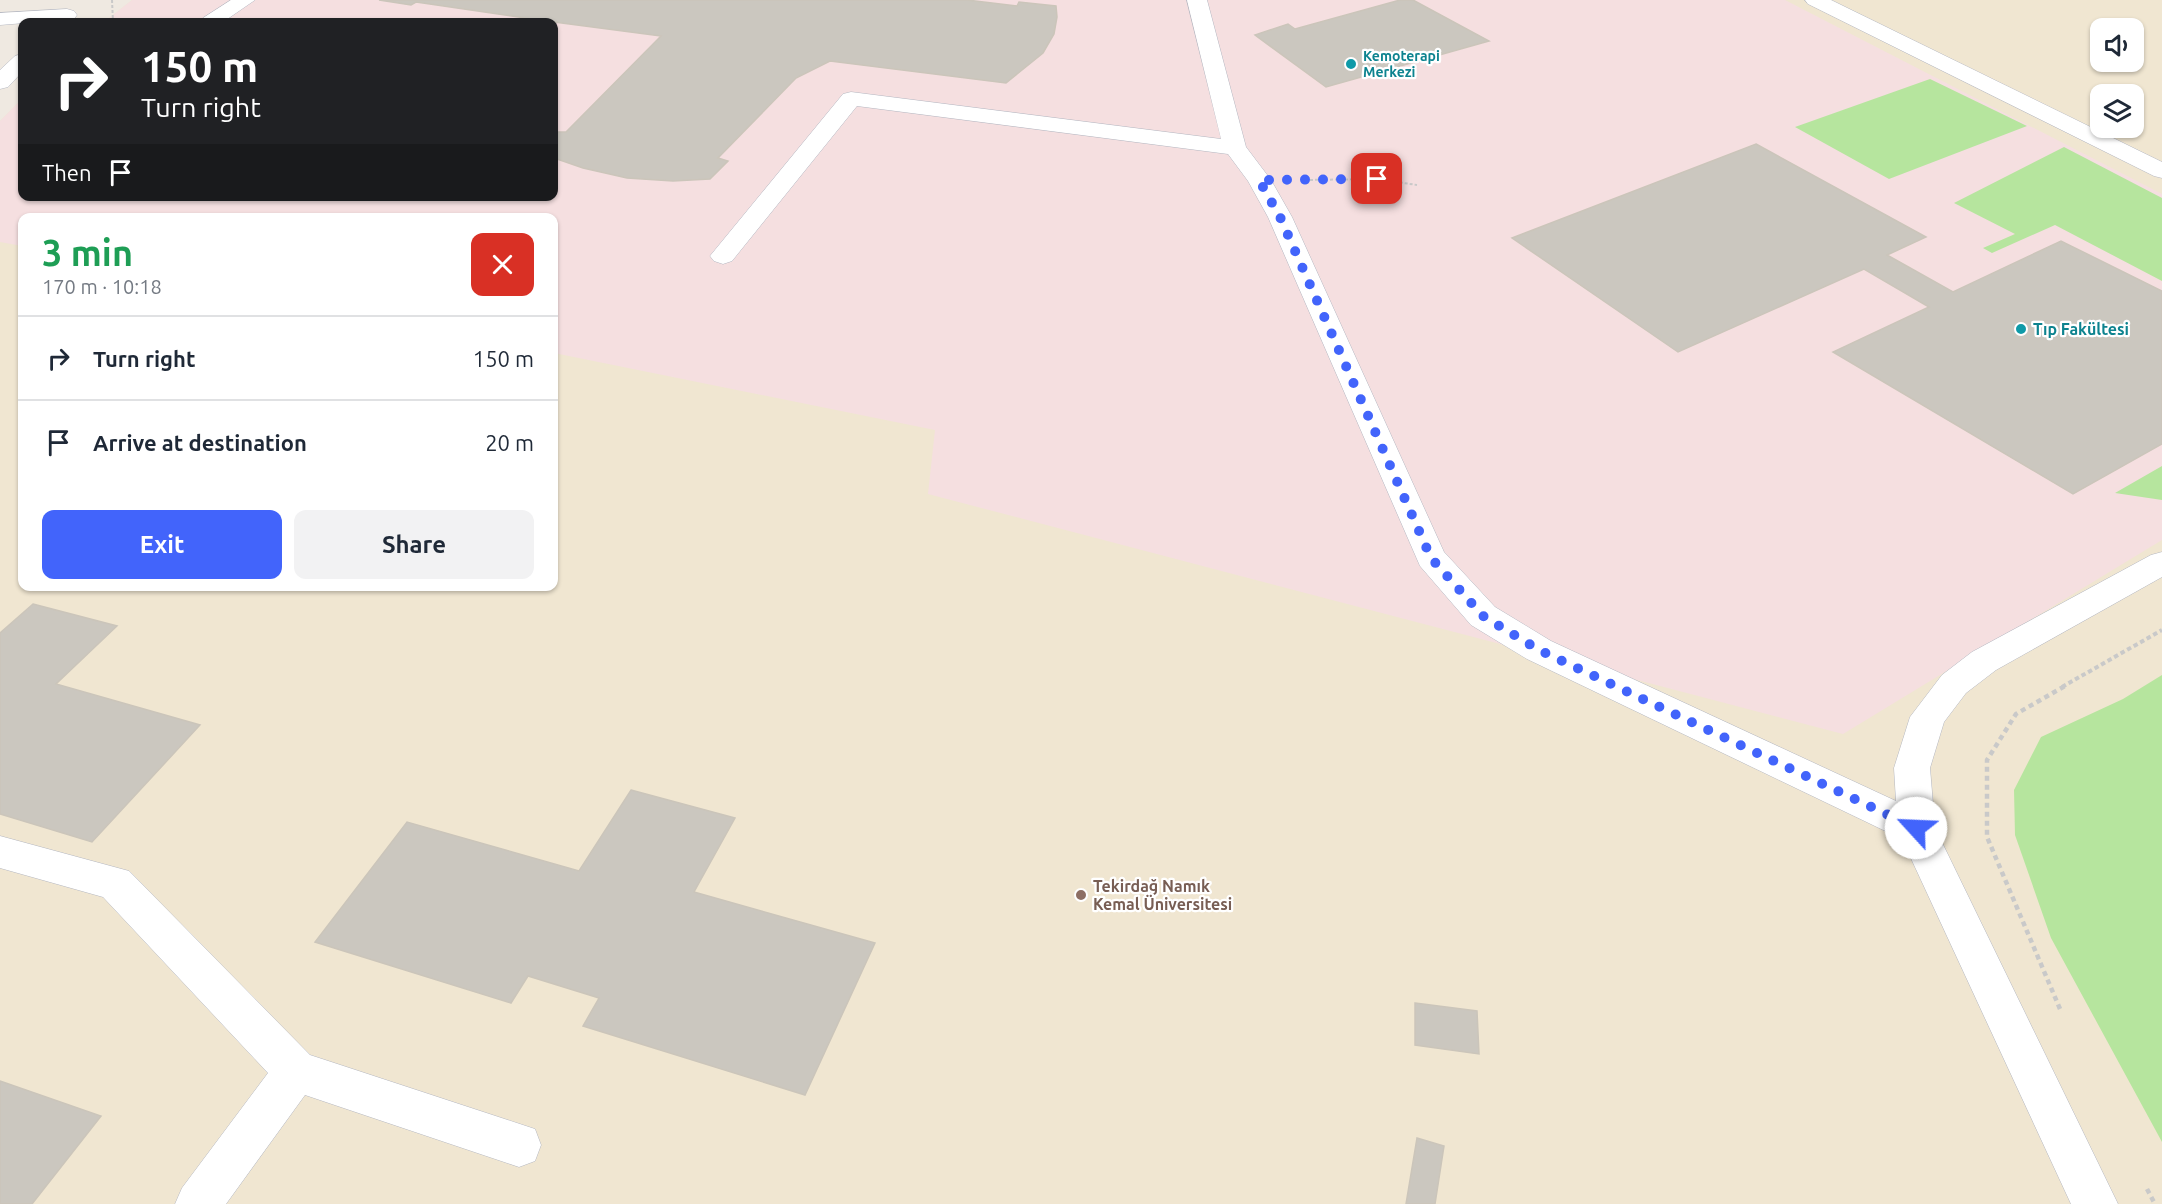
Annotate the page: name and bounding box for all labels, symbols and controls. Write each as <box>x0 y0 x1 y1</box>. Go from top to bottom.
map controls <box>2090 18 2144 138</box>
button: sound <box>2090 18 2144 72</box>
icon: right <box>42 42 120 120</box>
text: 150 m <box>141 43 258 90</box>
place label: Kemoterapi Merkezi <box>1363 48 1440 80</box>
marker: Kemoterapi Merkezi <box>1344 57 1358 71</box>
button: layers <box>2090 84 2144 138</box>
text: Turn right <box>141 92 261 122</box>
pin <box>1351 153 1402 204</box>
icon: arrive <box>104 156 137 189</box>
text: Then <box>42 160 92 185</box>
icon: arrive <box>1360 162 1393 195</box>
text: 3 min <box>42 232 133 273</box>
button: close <box>471 233 534 296</box>
text: 170 m · 10:18 <box>42 275 162 298</box>
place label: Tıp Fakültesi <box>2033 320 2129 338</box>
marker: Tıp Fakültesi <box>2014 322 2028 336</box>
icon: right <box>42 342 75 375</box>
text: Turn right <box>93 346 195 371</box>
text: 150 m <box>473 346 534 371</box>
icon: arrive <box>42 426 75 459</box>
text: Arrive at destination <box>93 430 307 455</box>
text: 20 m <box>485 430 534 455</box>
button: Exit <box>42 510 282 579</box>
button: Share <box>294 510 534 579</box>
position arrow <box>1884 796 1948 860</box>
place label: Tekirdağ Namık Kemal Üniversitesi <box>1093 877 1232 913</box>
marker: Tekirdağ Namık Kemal Üniversitesi <box>1074 888 1088 902</box>

